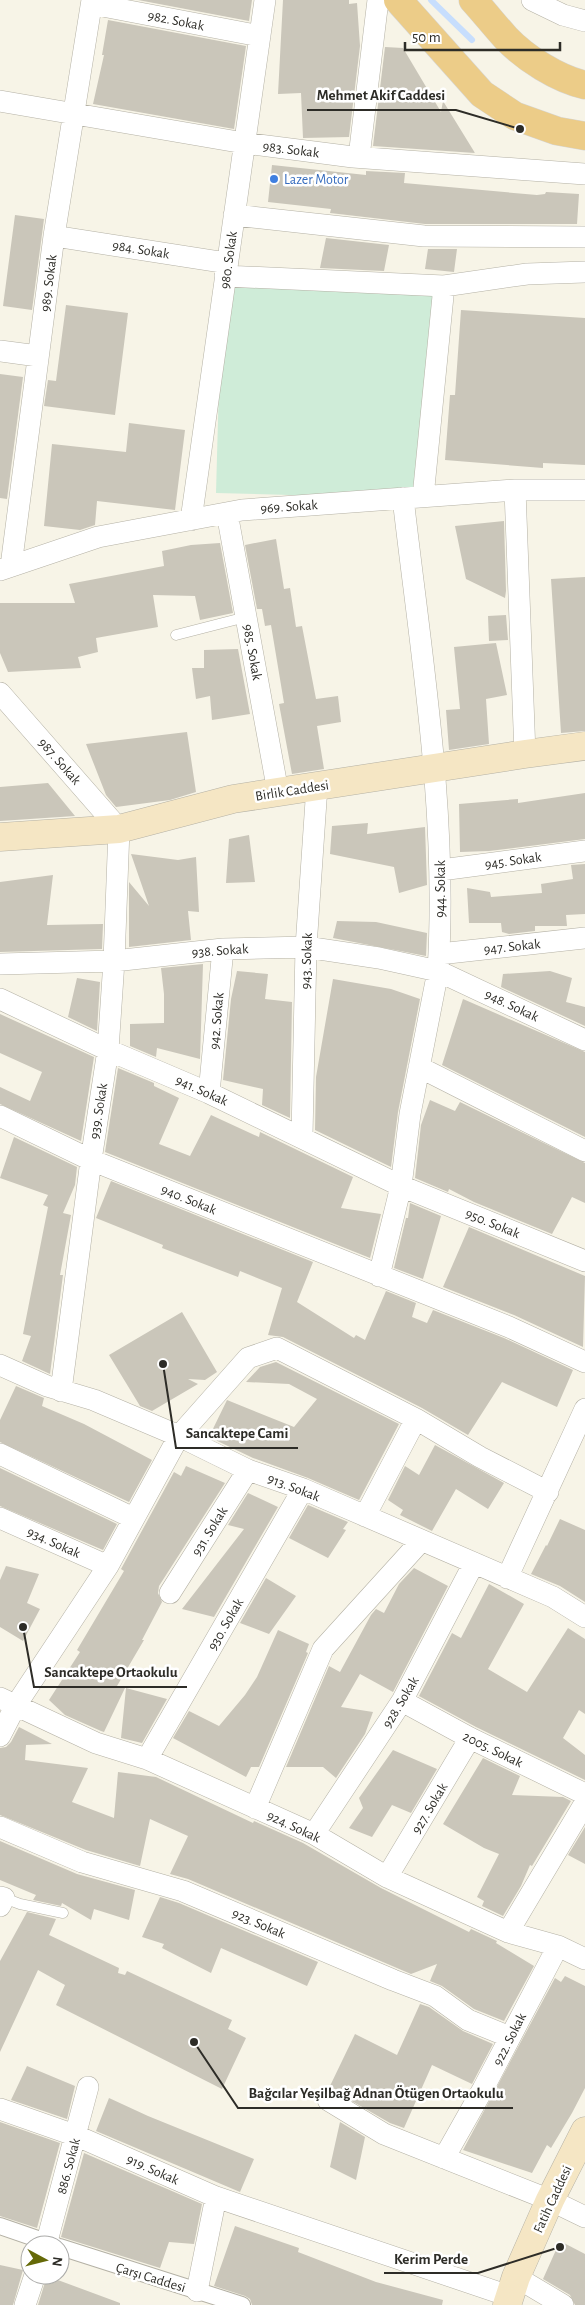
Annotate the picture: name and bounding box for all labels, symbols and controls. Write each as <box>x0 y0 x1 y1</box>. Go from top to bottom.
street label: 982. Sokak <box>146 9 206 33</box>
scale bar <box>405 20 560 52</box>
text: 50 m <box>412 30 441 45</box>
callout: Mehmet Akif Caddesi <box>307 80 456 110</box>
text: Mehmet Akif Caddesi <box>317 88 445 103</box>
street label: 983. Sokak <box>262 140 320 160</box>
marker: Lazer Motor <box>268 173 280 185</box>
place label: Lazer Motor <box>284 173 349 187</box>
street label: 980. Sokak <box>218 230 240 290</box>
street label: 984. Sokak <box>111 239 171 262</box>
street label: 989. Sokak <box>39 253 60 313</box>
street label: 969. Sokak <box>260 498 319 516</box>
street label: 985. Sokak <box>240 623 264 682</box>
street label: 987. Sokak <box>35 736 84 788</box>
street label: Birlik Caddesi <box>254 778 330 804</box>
street label: 945. Sokak <box>484 850 543 872</box>
street label: 944. Sokak <box>434 860 448 918</box>
street label: 943. Sokak <box>299 932 315 990</box>
street label: 947. Sokak <box>483 937 542 957</box>
street label: 938. Sokak <box>191 942 249 960</box>
street label: 948. Sokak <box>483 987 541 1025</box>
street label: 942. Sokak <box>208 991 227 1050</box>
street label: 941. Sokak <box>173 1073 230 1109</box>
street label: 939. Sokak <box>88 1082 110 1140</box>
street label: 940. Sokak <box>159 1183 219 1218</box>
street label: 950. Sokak <box>463 1207 522 1241</box>
callout: Sancaktepe Cami <box>176 1418 298 1448</box>
text: Sancaktepe Cami <box>186 1426 288 1441</box>
street label: 913. Sokak <box>266 1472 322 1505</box>
street label: 931. Sokak <box>189 1504 231 1558</box>
street label: 934. Sokak <box>25 1525 83 1561</box>
street label: 930. Sokak <box>205 1596 247 1653</box>
callout: Sancaktepe Ortaokulu <box>34 1657 187 1687</box>
text: Sancaktepe Ortaokulu <box>44 1665 178 1680</box>
street label: 928. Sokak <box>380 1674 422 1731</box>
street label: 2005. Sokak <box>460 1729 525 1771</box>
street label: 927. Sokak <box>409 1780 451 1836</box>
street label: 924. Sokak <box>265 1808 323 1846</box>
street label: 923. Sokak <box>230 1906 288 1942</box>
street label: 922. Sokak <box>491 2010 529 2068</box>
callout: Bağcılar Yeşilbağ Adnan Ötügen Ortaokulu <box>238 2078 513 2108</box>
text: Bağcılar Yeşilbağ Adnan Ötügen Ortaokulu <box>248 2085 504 2101</box>
street label: 886. Sokak <box>55 2136 83 2196</box>
street label: 919. Sokak <box>124 2152 181 2188</box>
street label: Fatih Caddesi <box>531 2163 575 2235</box>
north arrow <box>20 2235 70 2285</box>
callout: Kerim Perde <box>384 2243 478 2273</box>
text: Kerim Perde <box>394 2252 468 2267</box>
text: N <box>49 2256 64 2267</box>
street label: Çarşı Caddesi <box>114 2261 187 2295</box>

